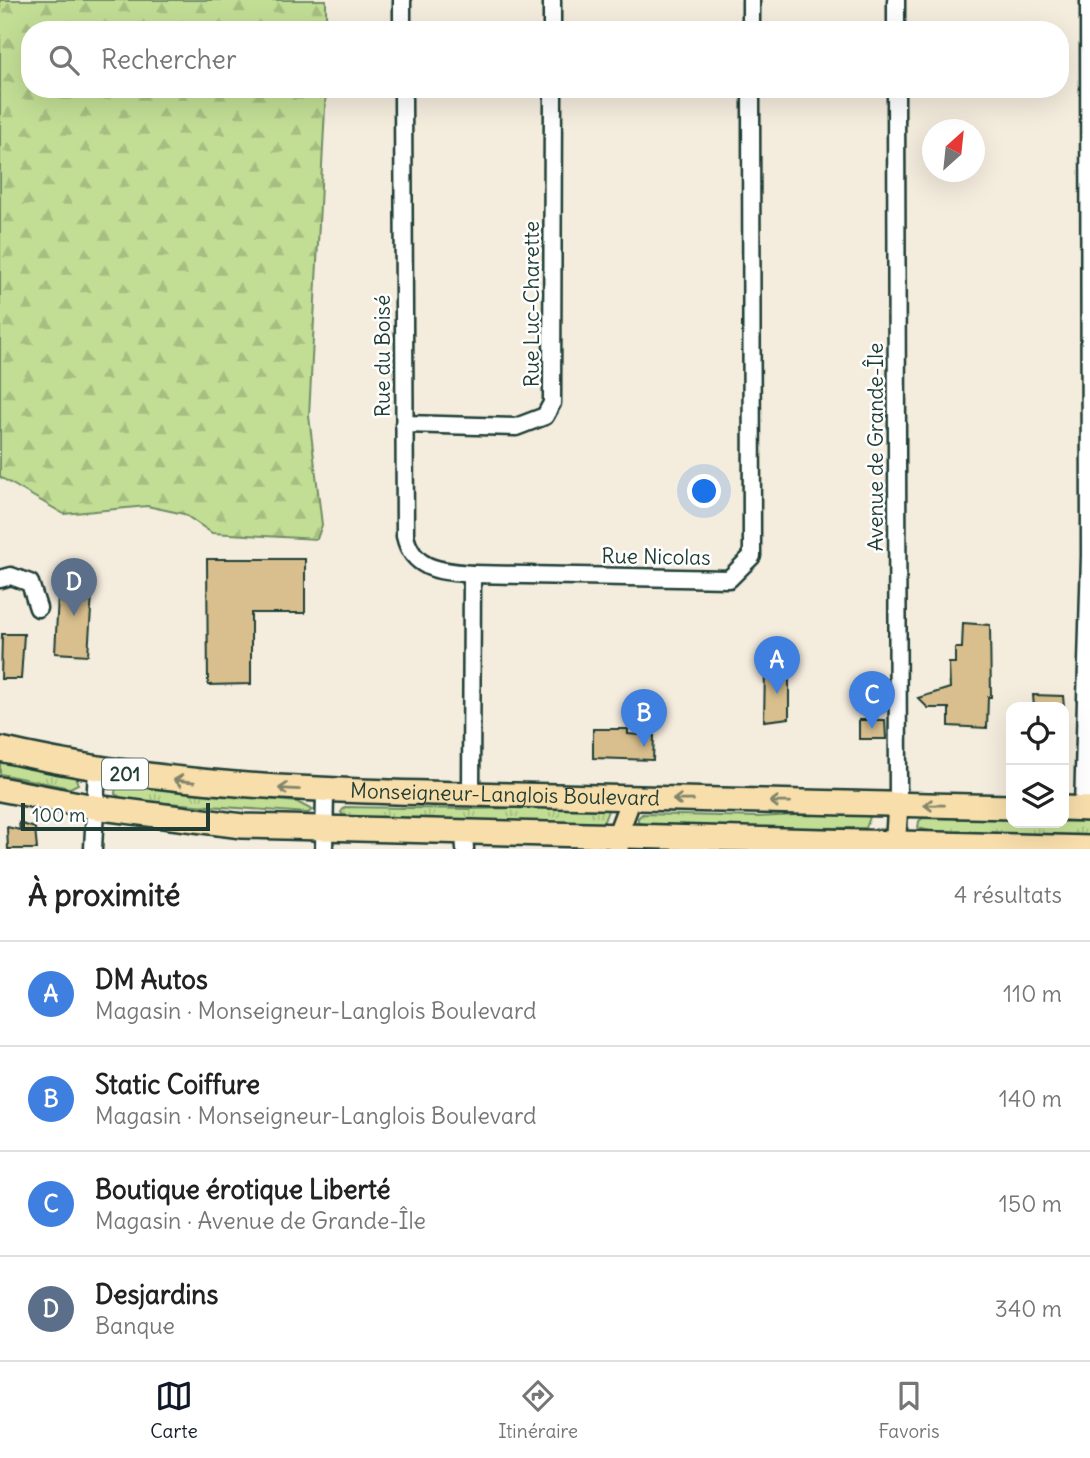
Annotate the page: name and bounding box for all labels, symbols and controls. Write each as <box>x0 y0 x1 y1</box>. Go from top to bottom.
search box <box>21 21 1069 98</box>
icon: search <box>45 41 83 79</box>
text: Rechercher <box>101 43 237 76</box>
north arrow <box>922 119 985 182</box>
street label: Rue Luc-Charette <box>518 221 545 387</box>
street label: Rue du Boisé <box>369 295 396 417</box>
street label: Avenue de Grande-Île <box>862 343 889 551</box>
your location <box>687 474 721 508</box>
street label: Rue Nicolas <box>601 542 711 571</box>
pin: D <box>51 558 97 616</box>
pin: A <box>754 636 800 694</box>
pin: C <box>849 671 895 729</box>
pin: B <box>621 689 667 747</box>
map controls <box>1006 702 1069 828</box>
button: locate <box>1006 702 1069 765</box>
road number: 201 <box>102 758 148 790</box>
button: layers <box>1006 765 1069 828</box>
one-way arrow <box>174 775 196 788</box>
street label: Monseigneur-Langlois Boulevard <box>350 777 660 812</box>
one-way arrow <box>278 782 301 795</box>
one-way arrow <box>671 793 694 806</box>
one-way arrow <box>769 795 792 808</box>
one-way arrow <box>923 798 946 812</box>
scale bar <box>21 800 210 832</box>
text: 100 m <box>32 803 86 827</box>
text: À proximité <box>28 876 180 914</box>
text: 4 résultats <box>954 880 1062 909</box>
text: DM Autos <box>95 963 208 996</box>
text: A <box>44 979 58 1008</box>
text: 110 m <box>1003 979 1062 1008</box>
text: Magasin · Monseigneur-Langlois Boulevard <box>95 996 537 1025</box>
text: Static Coiffure <box>95 1068 260 1101</box>
text: B <box>43 1084 59 1113</box>
text: 140 m <box>999 1084 1062 1113</box>
text: Magasin · Monseigneur-Langlois Boulevard <box>95 1101 537 1130</box>
text: Boutique érotique Liberté <box>95 1173 391 1206</box>
text: C <box>43 1189 59 1218</box>
text: 150 m <box>999 1189 1062 1218</box>
text: Magasin · Avenue de Grande-Île <box>95 1206 426 1235</box>
text: Desjardins <box>95 1278 218 1311</box>
text: D <box>43 1294 59 1323</box>
text: 340 m <box>995 1294 1062 1323</box>
text: Banque <box>95 1311 175 1340</box>
tab: Carte <box>150 1377 198 1443</box>
tab: Itinéraire <box>498 1377 578 1443</box>
tab: Favoris <box>878 1377 940 1443</box>

